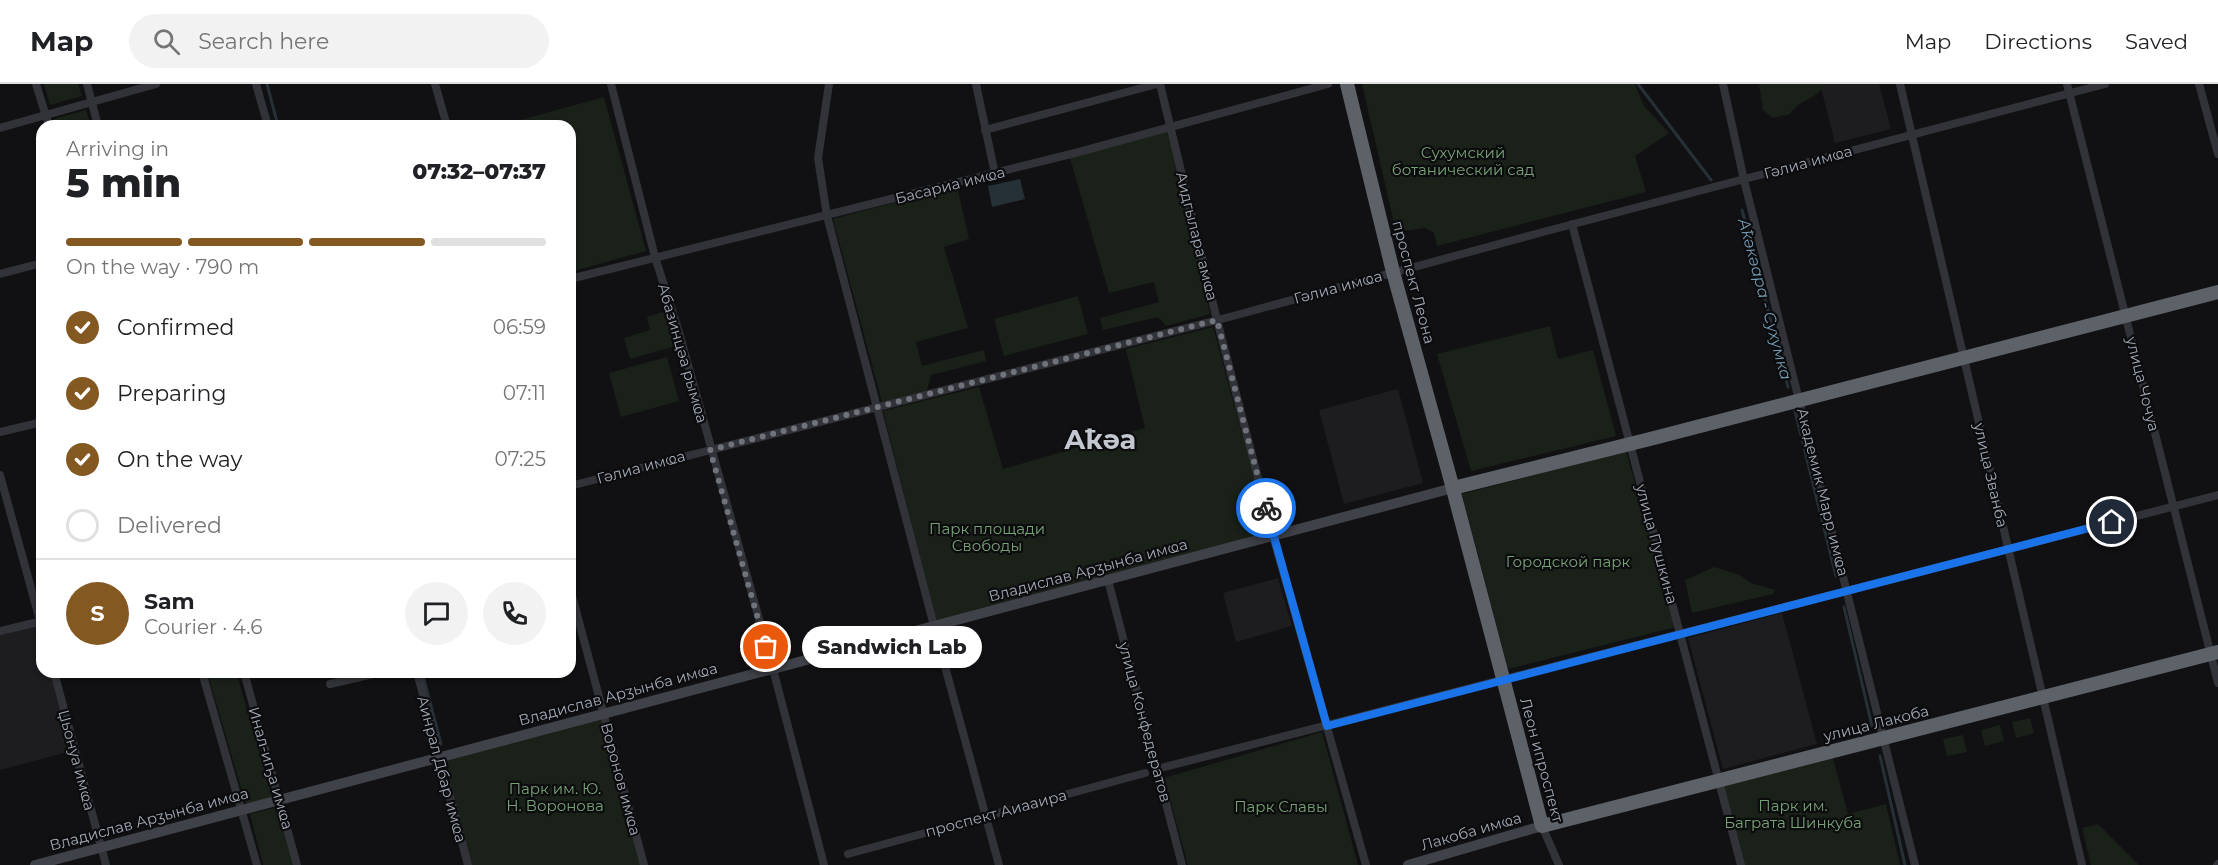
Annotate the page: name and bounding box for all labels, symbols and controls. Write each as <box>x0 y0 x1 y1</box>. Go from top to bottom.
search box <box>129 14 549 68</box>
text: Map <box>30 24 93 58</box>
icon: search <box>150 25 183 58</box>
text: Search here <box>198 28 329 55</box>
text: Map <box>1905 29 1951 54</box>
text: Directions <box>1984 29 2092 54</box>
text: Saved <box>2125 29 2188 54</box>
text: Arriving in <box>66 137 169 161</box>
street label: Гәлиа имҩа <box>1762 141 1854 183</box>
park label: Сухумский ботанический сад <box>1392 143 1534 179</box>
text: 07:32–07:37 <box>412 158 546 185</box>
text: 5 min <box>66 159 181 207</box>
street label: Басариа имҩа <box>893 162 1007 208</box>
street label: Аидгылара амҩа <box>1172 170 1222 302</box>
water label: Аҟәкәара - Сухумка <box>1734 215 1796 382</box>
street label: проспект Леона <box>1388 218 1440 346</box>
text: On the way · 790 m <box>66 255 259 279</box>
street label: Гәлиа имҩа <box>1292 266 1384 308</box>
street label: Абазинцәа рымҩа <box>654 281 712 425</box>
icon: check <box>66 311 99 344</box>
text: Confirmed <box>117 314 234 341</box>
text: 06:59 <box>493 315 546 339</box>
street label: улица Чочуа <box>2122 334 2164 433</box>
icon: check <box>66 377 99 410</box>
text: Preparing <box>117 380 226 407</box>
text: 07:11 <box>503 381 546 405</box>
street label: Академик Марр имҩа <box>1793 406 1853 578</box>
street label: улица Званба <box>1970 420 2012 529</box>
district label: Аҟəа <box>1064 423 1136 456</box>
icon: check <box>66 443 99 476</box>
text: On the way <box>117 446 242 473</box>
street label: Гәлиа имҩа <box>595 446 687 488</box>
text: 07:25 <box>495 447 546 471</box>
courier <box>1236 478 1296 538</box>
street label: улица Пушкина <box>1632 481 1682 606</box>
icon: bike <box>1250 492 1283 525</box>
pin <box>2086 496 2137 547</box>
icon: home <box>2095 505 2128 538</box>
text: Delivered <box>117 512 222 539</box>
park label: Парк площади Свободы <box>929 519 1045 555</box>
street label: Владислав Арӡынба имҩа <box>986 534 1190 606</box>
park label: Городской парк <box>1506 552 1630 571</box>
button: chat <box>405 582 468 645</box>
button: phone <box>483 582 546 645</box>
text: Sam <box>144 588 195 615</box>
text: S <box>90 600 105 627</box>
text: Courier · 4.6 <box>144 615 262 639</box>
pin <box>740 621 791 672</box>
callout: Sandwich Lab <box>802 626 982 668</box>
icon: bag <box>749 630 782 663</box>
text: Sandwich Lab <box>817 635 967 659</box>
street label: улица Конфедератов <box>1114 639 1176 804</box>
street label: Владислав Арӡынба имҩа <box>516 658 720 730</box>
street label: Аинрал Дбар имҩа <box>413 693 471 845</box>
street label: Леон ипроспект <box>1516 696 1568 825</box>
street label: улица Лакоба <box>1820 701 1931 746</box>
street label: Инал-иҧа имҩа <box>244 705 298 831</box>
street label: Џьонуа имҩа <box>54 708 100 812</box>
street label: Воронов имҩа <box>597 721 645 837</box>
park label: Парк им. Ю. Н. Воронова <box>506 779 604 815</box>
street label: Владислав Арӡынба имҩа <box>47 783 251 855</box>
street label: проспект Аиааира <box>923 785 1069 841</box>
park label: Парк им. Баграта Шинкуба <box>1724 796 1862 832</box>
park label: Парк Славы <box>1234 797 1328 816</box>
street label: Лакоба имҩа <box>1419 808 1523 854</box>

